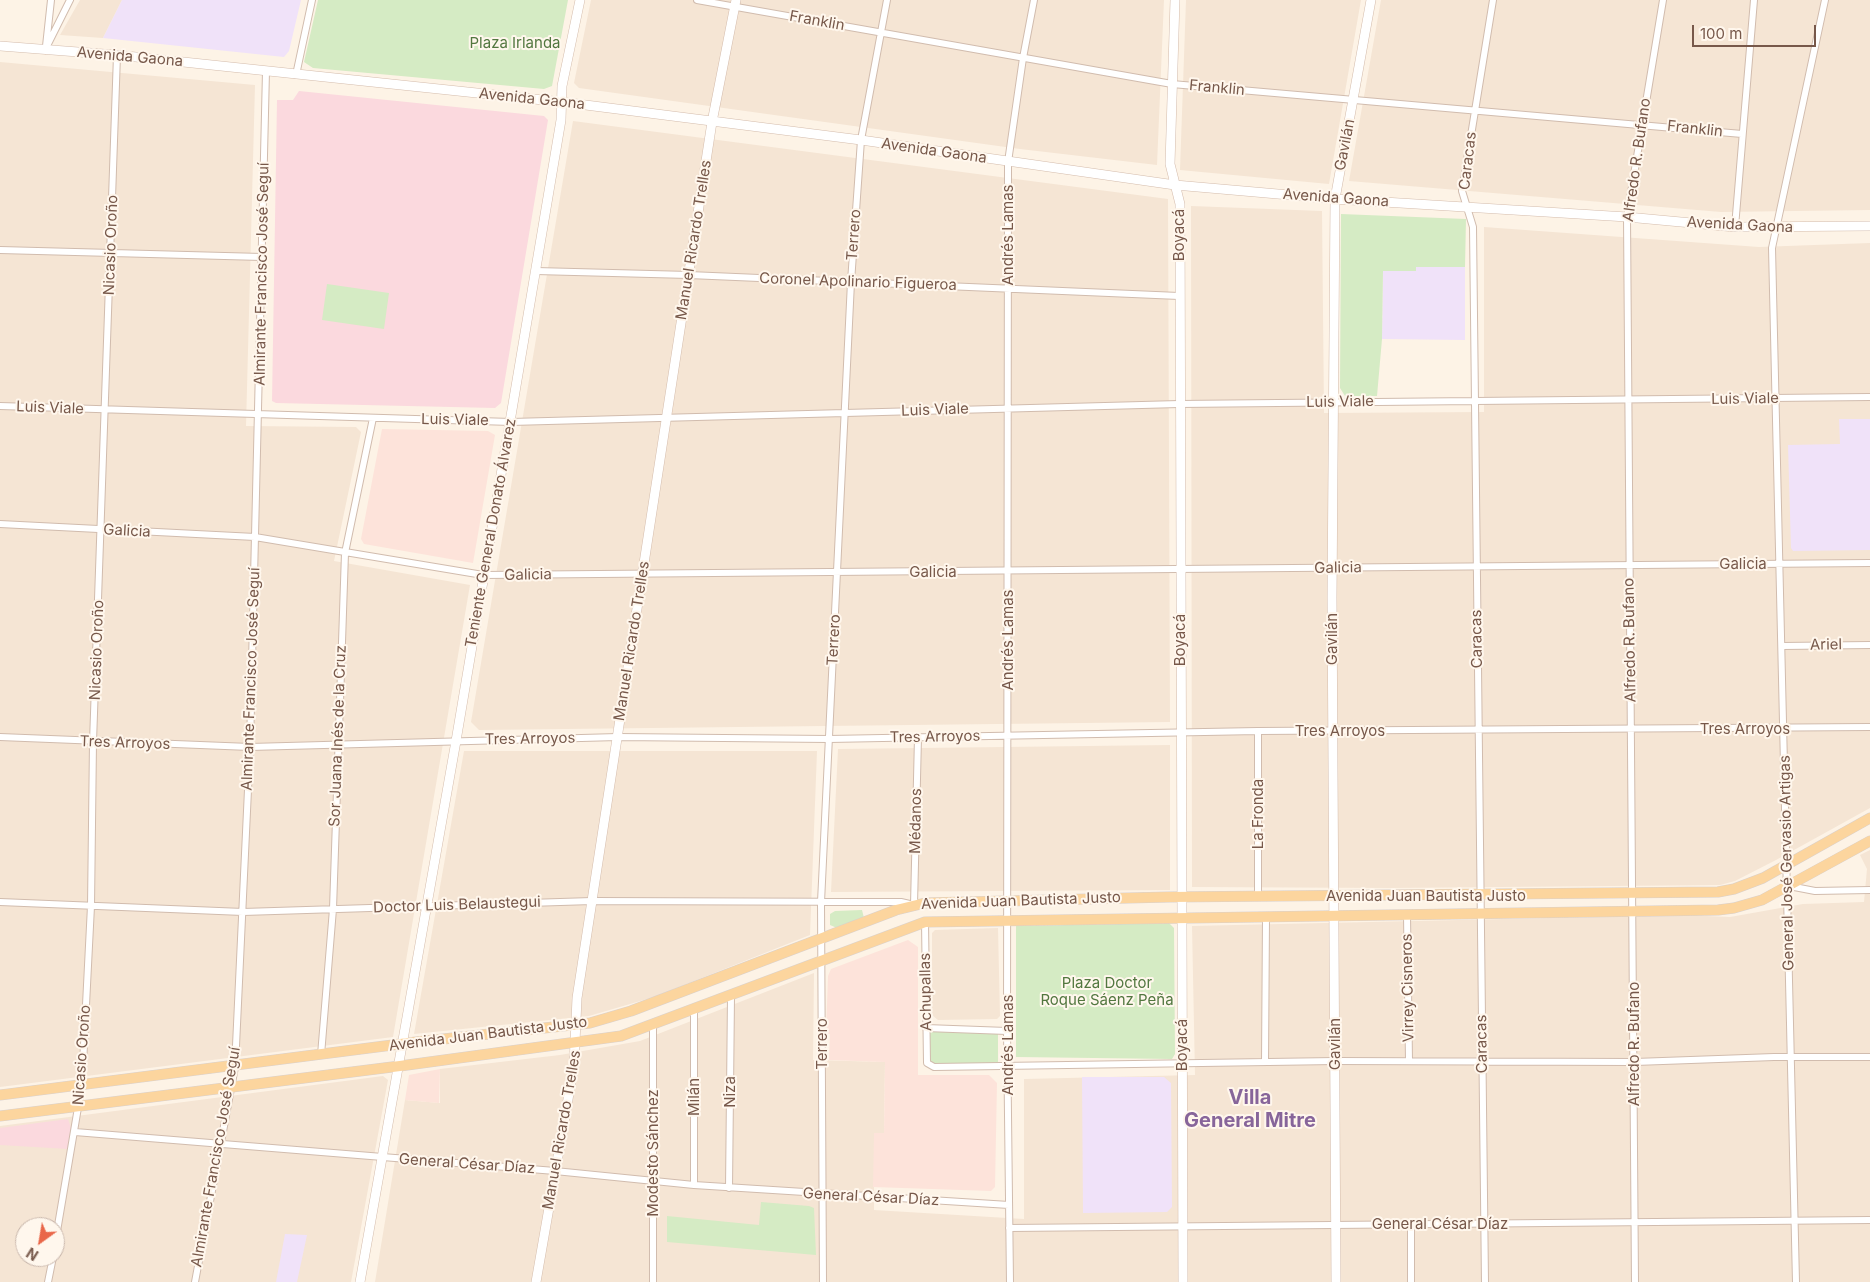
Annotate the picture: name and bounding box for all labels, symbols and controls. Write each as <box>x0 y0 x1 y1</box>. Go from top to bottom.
street label: Franklin <box>788 7 846 35</box>
scale bar <box>1695 15 1819 47</box>
text: 100 m <box>1700 24 1742 43</box>
park label: Plaza Irlanda <box>470 34 560 52</box>
street label: Avenida Gaona <box>76 43 184 71</box>
street label: Franklin <box>1188 77 1246 99</box>
street label: Avenida Gaona <box>478 84 586 114</box>
street label: Alfredo R. Bufano <box>1619 97 1655 223</box>
street label: Franklin <box>1666 117 1724 141</box>
street label: Gavilán <box>1331 118 1359 172</box>
street label: Caracas <box>1456 131 1480 191</box>
street label: Avenida Gaona <box>880 135 988 167</box>
street label: Manuel Ricardo Trelles <box>672 159 716 321</box>
street label: Almirante Francisco José Seguí <box>251 162 273 386</box>
street label: Andrés Lamas <box>999 184 1017 286</box>
street label: Avenida Gaona <box>1282 185 1390 211</box>
street label: Nicasio Oroño <box>100 194 122 296</box>
street label: Terrero <box>843 209 865 261</box>
street label: Boyacá <box>1170 209 1188 261</box>
street label: Avenida Gaona <box>1686 213 1794 237</box>
street label: Coronel Apolinario Figueroa <box>759 270 957 294</box>
street label: Luis Viale <box>1711 389 1779 409</box>
street label: Luis Viale <box>1306 392 1374 412</box>
street label: Luis Viale <box>16 398 84 418</box>
street label: Luis Viale <box>901 400 969 420</box>
street label: Luis Viale <box>421 410 489 430</box>
street label: Teniente General Donato Álvarez <box>462 417 520 649</box>
street label: Galicia <box>103 521 151 541</box>
street label: Galicia <box>1719 555 1767 573</box>
street label: Galicia <box>1314 559 1362 577</box>
street label: Manuel Ricardo Trelles <box>610 560 654 722</box>
street label: Galicia <box>909 563 957 581</box>
street label: Galicia <box>504 566 552 584</box>
street label: Almirante Francisco José Seguí <box>238 567 264 791</box>
street label: Alfredo R. Bufano <box>1620 578 1640 702</box>
street label: Andrés Lamas <box>999 589 1017 691</box>
street label: Nicasio Oroño <box>86 599 108 701</box>
street label: Caracas <box>1467 610 1487 668</box>
street label: Gavilán <box>1323 613 1341 665</box>
street label: Terrero <box>824 614 844 666</box>
street label: Boyacá <box>1171 614 1189 666</box>
street label: Ariel <box>1810 636 1842 654</box>
street label: Sor Juana Inés de la Cruz <box>326 645 350 827</box>
street label: Tres Arroyos <box>1700 720 1790 738</box>
street label: Tres Arroyos <box>1295 722 1385 740</box>
street label: Tres Arroyos <box>890 727 980 747</box>
street label: Tres Arroyos <box>485 729 575 749</box>
street label: Tres Arroyos <box>79 732 171 754</box>
street label: General José Gervasio Artigas <box>1776 755 1798 971</box>
street label: La Fronda <box>1249 779 1267 849</box>
street label: Médanos <box>906 788 926 854</box>
street label: Avenida Juan Bautista Justo <box>1326 887 1526 905</box>
street label: Avenida Juan Bautista Justo <box>921 889 1121 913</box>
street label: Doctor Luis Belaustegui <box>373 893 541 917</box>
street label: Virrey Cisneros <box>1398 933 1418 1043</box>
street label: Achupallas <box>916 953 936 1031</box>
park label: Plaza Doctor Roque Sáenz Peña <box>1040 974 1174 1009</box>
street label: Alfredo R. Bufano <box>1625 982 1643 1106</box>
street label: Andrés Lamas <box>999 994 1017 1096</box>
street label: Nicasio Oroño <box>70 1004 94 1106</box>
street label: Avenida Juan Bautista Justo <box>388 1013 588 1055</box>
street label: Caracas <box>1472 1015 1492 1073</box>
street label: Terrero <box>813 1018 831 1070</box>
street label: Gavilán <box>1326 1018 1344 1070</box>
street label: Boyacá <box>1173 1019 1191 1071</box>
street label: Almirante Francisco José Seguí <box>188 1046 244 1268</box>
street label: Manuel Ricardo Trelles <box>539 1049 585 1211</box>
street label: Niza <box>721 1076 739 1108</box>
street label: Milán <box>685 1078 703 1116</box>
district label: Villa General Mitre <box>1184 1086 1316 1133</box>
street label: Modesto Sánchez <box>644 1089 662 1217</box>
street label: General César Díaz <box>398 1150 536 1178</box>
street label: General César Díaz <box>802 1184 940 1210</box>
street label: General César Díaz <box>1372 1215 1508 1233</box>
north arrow <box>15 1217 65 1267</box>
text: N <box>23 1244 41 1264</box>

